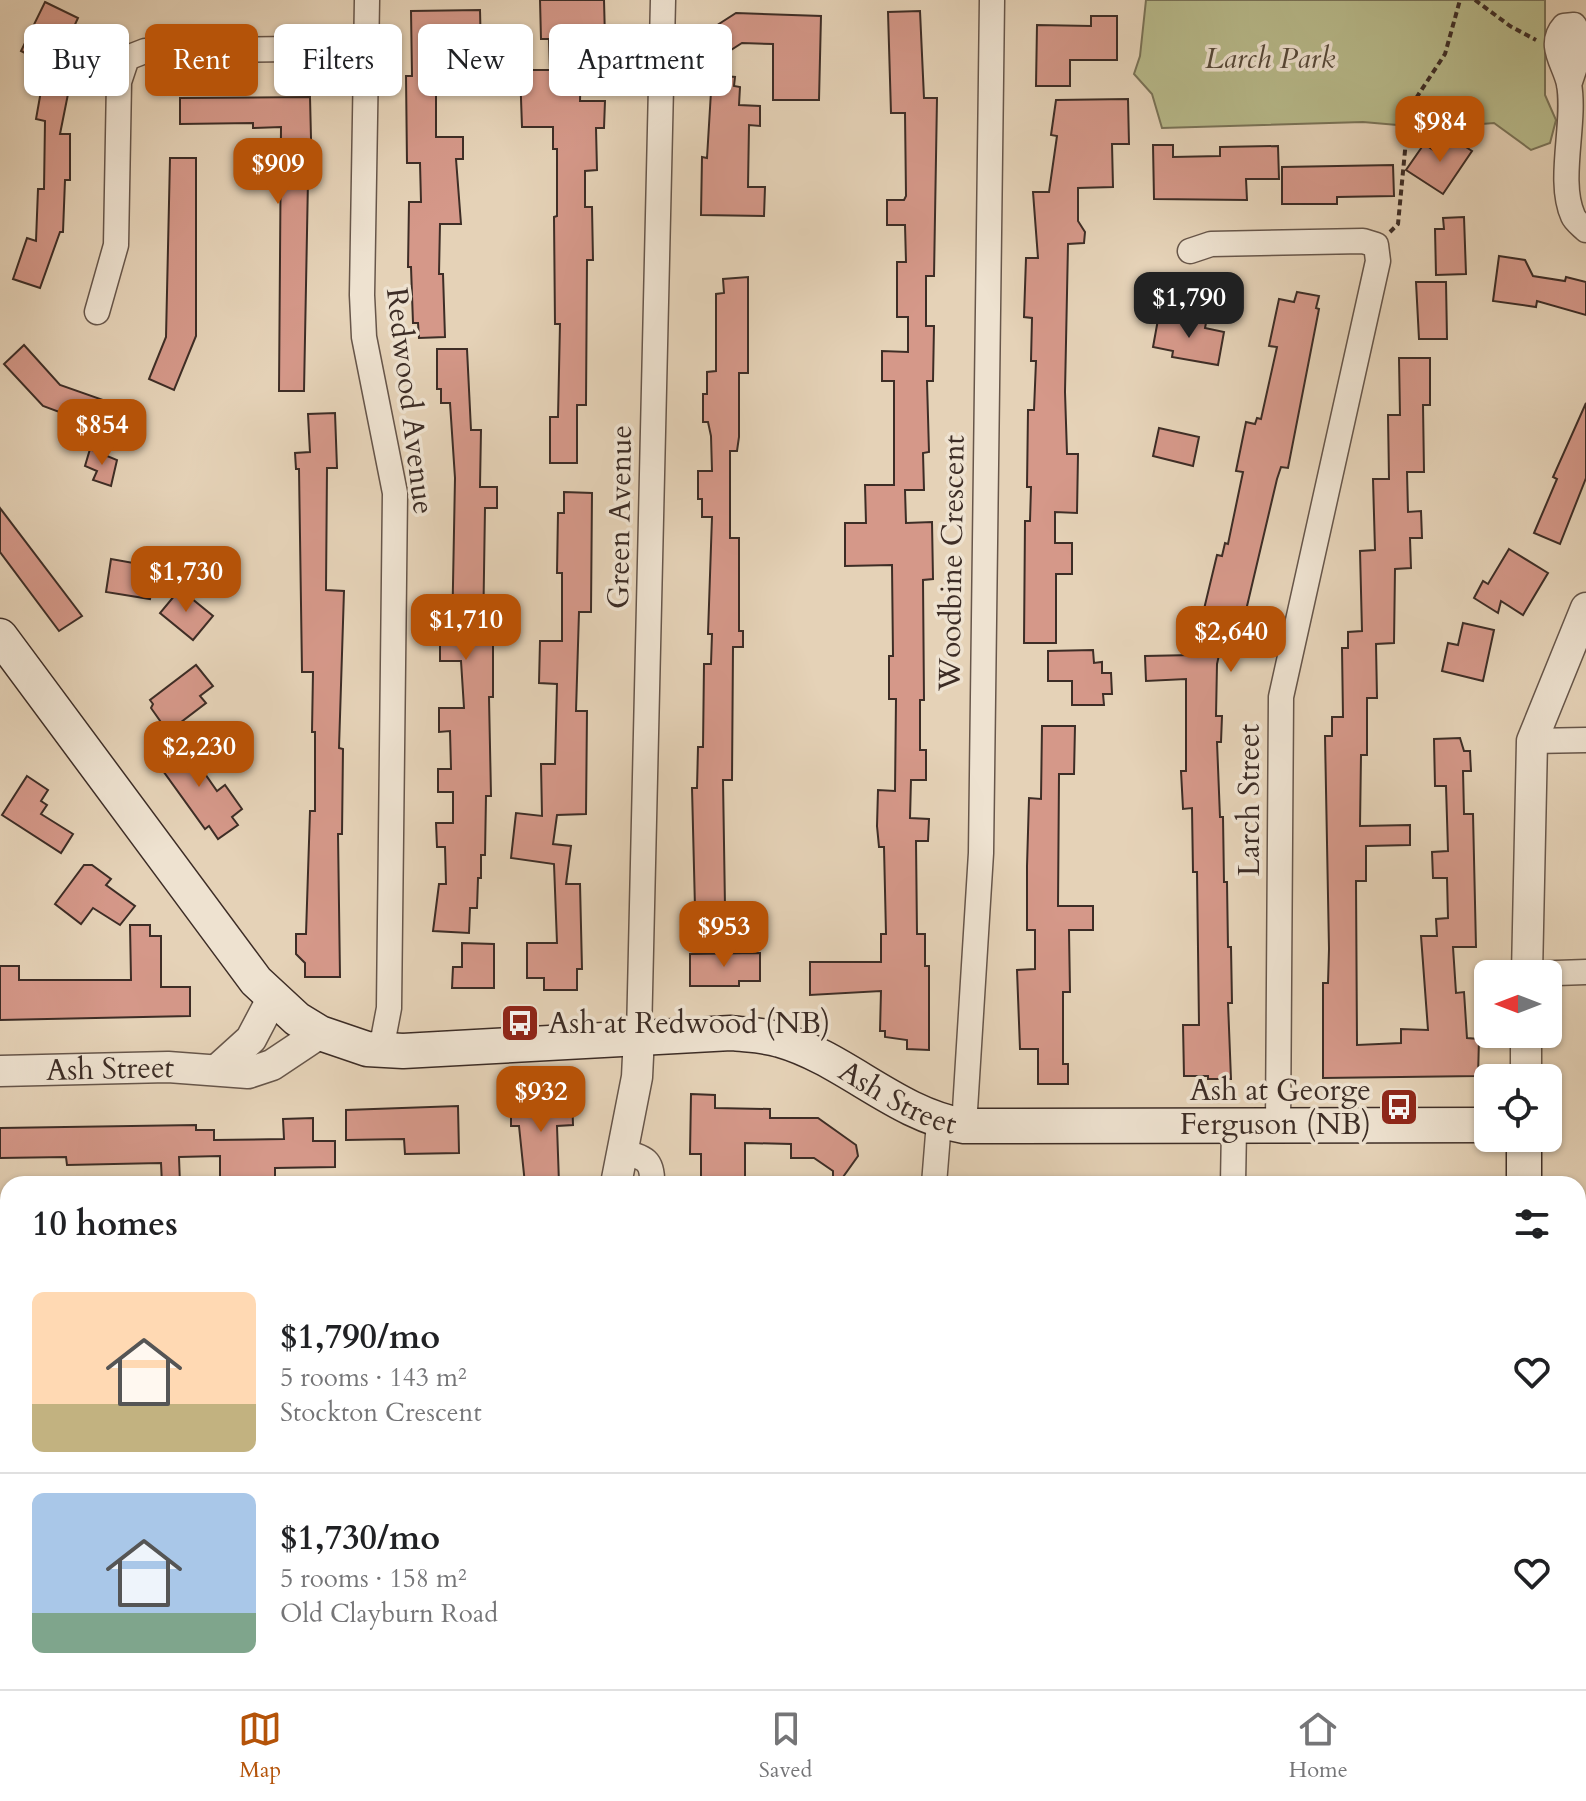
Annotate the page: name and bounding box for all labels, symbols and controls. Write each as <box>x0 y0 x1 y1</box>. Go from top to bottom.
chip: Buy <box>24 24 129 96</box>
chip: Rent <box>145 24 258 96</box>
chip: Filters <box>274 24 402 96</box>
chip: New <box>418 24 533 96</box>
chip: Apartment <box>549 24 732 96</box>
park label: Larch Park <box>1205 38 1336 79</box>
pin: $984 <box>1393 96 1487 164</box>
text: $984 <box>1413 104 1467 139</box>
pin: $909 <box>231 138 325 206</box>
text: $909 <box>251 146 305 181</box>
pin: $1,790 <box>1124 272 1254 340</box>
text: $1,790 <box>1152 280 1226 315</box>
street label: Redwood Avenue <box>376 285 444 517</box>
pin: $854 <box>55 399 149 467</box>
text: $854 <box>75 407 129 442</box>
street label: Green Avenue <box>598 424 642 610</box>
street label: Woodbine Crescent <box>929 434 975 692</box>
pin: $1,730 <box>121 546 251 614</box>
text: $1,730 <box>149 554 223 589</box>
pin: $1,710 <box>401 594 531 662</box>
text: $1,710 <box>429 602 503 637</box>
pin: $2,640 <box>1166 606 1296 674</box>
text: $2,640 <box>1194 614 1268 649</box>
pin: $2,230 <box>134 721 264 789</box>
street label: Larch Street <box>1229 723 1270 876</box>
text: $2,230 <box>162 729 236 764</box>
pin: $953 <box>677 901 771 969</box>
text: $953 <box>697 909 751 944</box>
north arrow <box>1474 960 1562 1048</box>
map controls <box>1474 960 1562 1152</box>
bus stop icon: Ash at Redwood (NB) <box>499 1002 541 1044</box>
place label: Ash at Redwood (NB) <box>548 1003 830 1044</box>
street label: Ash Street <box>45 1046 176 1090</box>
street label: Ash Street <box>831 1050 961 1144</box>
button: locate <box>1474 1064 1562 1152</box>
pin: $932 <box>494 1066 588 1134</box>
place label: Ash at George Ferguson (NB) <box>1180 1070 1371 1145</box>
text: $932 <box>514 1074 568 1109</box>
bus stop icon: Ash at George Ferguson (NB) <box>1378 1086 1420 1128</box>
text: 10 homes <box>32 1201 178 1247</box>
icon: filters <box>1510 1202 1554 1246</box>
text: $1,790/mo <box>280 1314 440 1360</box>
icon: home <box>96 1324 192 1420</box>
icon: heart <box>1510 1350 1554 1394</box>
text: 5 rooms · 143 m² <box>280 1360 467 1395</box>
text: Stockton Crescent <box>280 1395 482 1430</box>
text: $1,730/mo <box>280 1515 440 1561</box>
icon: home <box>96 1525 192 1621</box>
icon: heart <box>1510 1551 1554 1595</box>
text: 5 rooms · 158 m² <box>280 1561 467 1596</box>
text: Old Clayburn Road <box>280 1596 498 1631</box>
tab: Map <box>238 1707 282 1785</box>
tab: Saved <box>759 1707 812 1785</box>
tab: Home <box>1289 1707 1348 1785</box>

